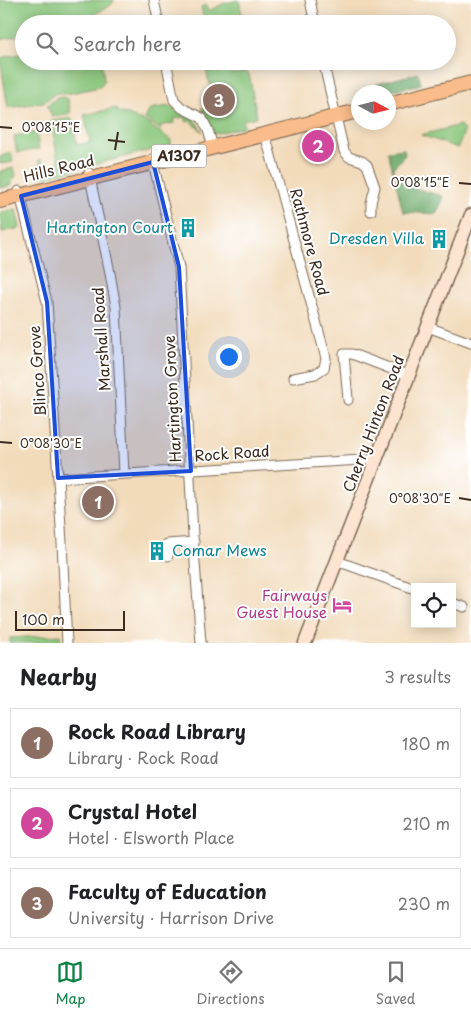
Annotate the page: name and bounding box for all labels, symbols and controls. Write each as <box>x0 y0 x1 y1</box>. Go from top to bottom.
search box <box>15 15 456 70</box>
icon: search <box>33 29 61 57</box>
text: Search here <box>73 29 182 57</box>
pin: 3 <box>203 81 235 119</box>
north arrow <box>351 85 396 130</box>
text: 0°08'15"E <box>22 118 80 136</box>
pin: 2 <box>302 127 334 165</box>
road number: A1307 <box>152 144 206 168</box>
street label: Hills Road <box>21 148 97 187</box>
text: 0°08'15"E <box>391 173 449 191</box>
street label: Rathmore Road <box>285 185 336 298</box>
place label: Hartington Court <box>47 215 173 238</box>
building icon: Hartington Court <box>177 217 199 239</box>
place label: Dresden Villa <box>329 226 425 249</box>
building icon: Dresden Villa <box>428 228 450 250</box>
street label: Marshall Road <box>85 286 116 392</box>
street label: Blinco Grove <box>22 325 51 417</box>
street label: Hartington Grove <box>157 335 186 463</box>
your location <box>216 344 242 370</box>
street label: Cherry Hinton Road <box>336 352 409 495</box>
text: 0°08'30"E <box>20 434 82 452</box>
street label: Rock Road <box>193 438 270 467</box>
pin: 1 <box>82 483 114 521</box>
text: 0°08'30"E <box>389 489 451 507</box>
place label: Comar Mews <box>172 538 267 561</box>
building icon: Comar Mews <box>146 540 168 562</box>
place label: Fairways Guest House <box>236 583 327 623</box>
map controls <box>411 583 456 628</box>
button: locate <box>411 583 456 628</box>
hotel icon: Fairways Guest House <box>331 594 353 616</box>
scale bar <box>15 608 125 631</box>
text: 100 m <box>22 609 65 630</box>
text: Nearby <box>20 660 97 692</box>
text: 3 results <box>384 664 451 688</box>
text: Rock Road Library <box>68 717 246 745</box>
text: 1 <box>33 731 41 755</box>
text: 180 m <box>402 731 450 755</box>
text: Library · Rock Road <box>68 745 219 769</box>
text: Crystal Hotel <box>68 797 197 825</box>
text: 2 <box>31 811 43 835</box>
text: 210 m <box>402 811 450 835</box>
text: Hotel · Elsworth Place <box>68 825 235 849</box>
text: Faculty of Education <box>68 877 267 905</box>
text: 3 <box>32 891 42 915</box>
text: 230 m <box>398 891 450 915</box>
text: University · Harrison Drive <box>68 905 274 929</box>
tab: Map <box>56 958 85 1009</box>
tab: Directions <box>197 958 265 1009</box>
tab: Saved <box>376 958 415 1009</box>

